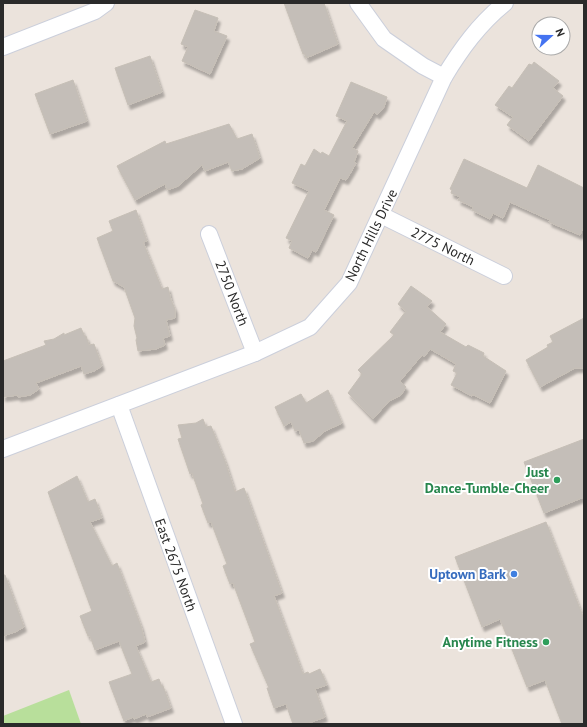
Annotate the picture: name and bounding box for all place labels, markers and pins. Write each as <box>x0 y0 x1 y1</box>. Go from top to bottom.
place label: Just Dance-Tumble-Cheer <box>425 463 549 497</box>
marker: Just Dance-Tumble-Cheer <box>552 475 562 485</box>
place label: Uptown Bark <box>429 565 506 583</box>
marker: Uptown Bark <box>509 569 519 579</box>
place label: Anytime Fitness <box>443 633 538 651</box>
marker: Anytime Fitness <box>541 637 551 647</box>

